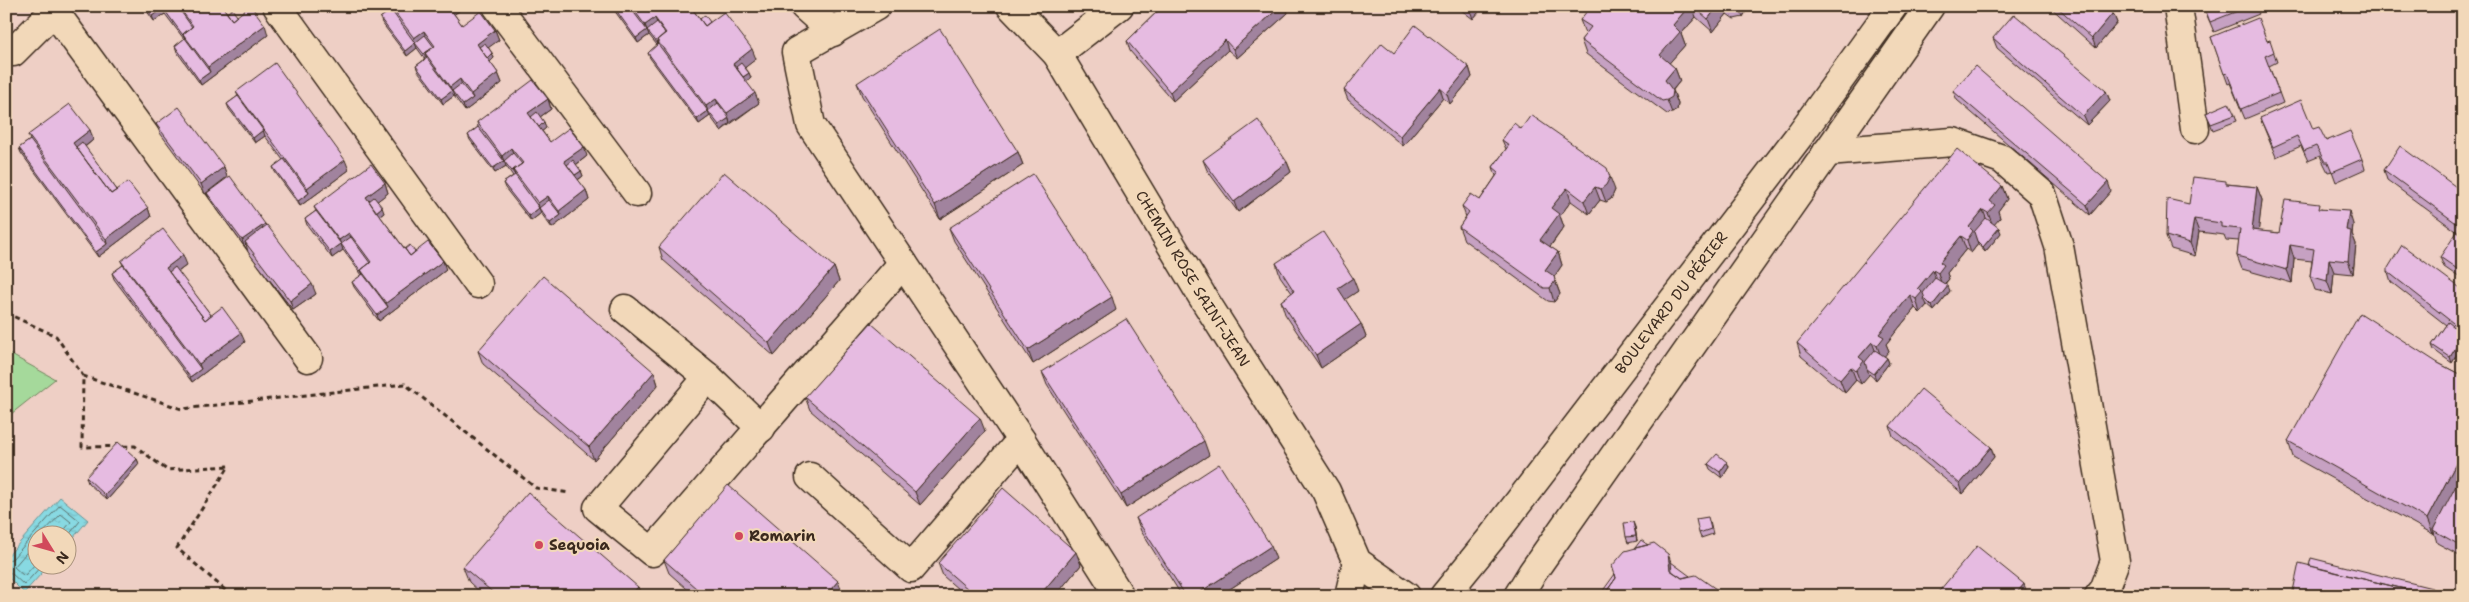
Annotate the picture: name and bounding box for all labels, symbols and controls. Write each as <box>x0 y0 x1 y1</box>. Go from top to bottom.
street label: CHEMIN ROSE SAINT-JEAN <box>1131 187 1254 371</box>
street label: BOULEVARD DU PÉRIER <box>1611 228 1732 378</box>
north arrow <box>28 524 78 574</box>
place label: Romarin <box>749 526 815 546</box>
marker: Romarin <box>733 530 745 542</box>
place label: Sequoia <box>549 535 611 555</box>
marker: Sequoia <box>533 539 545 551</box>
text: N <box>52 548 73 568</box>

